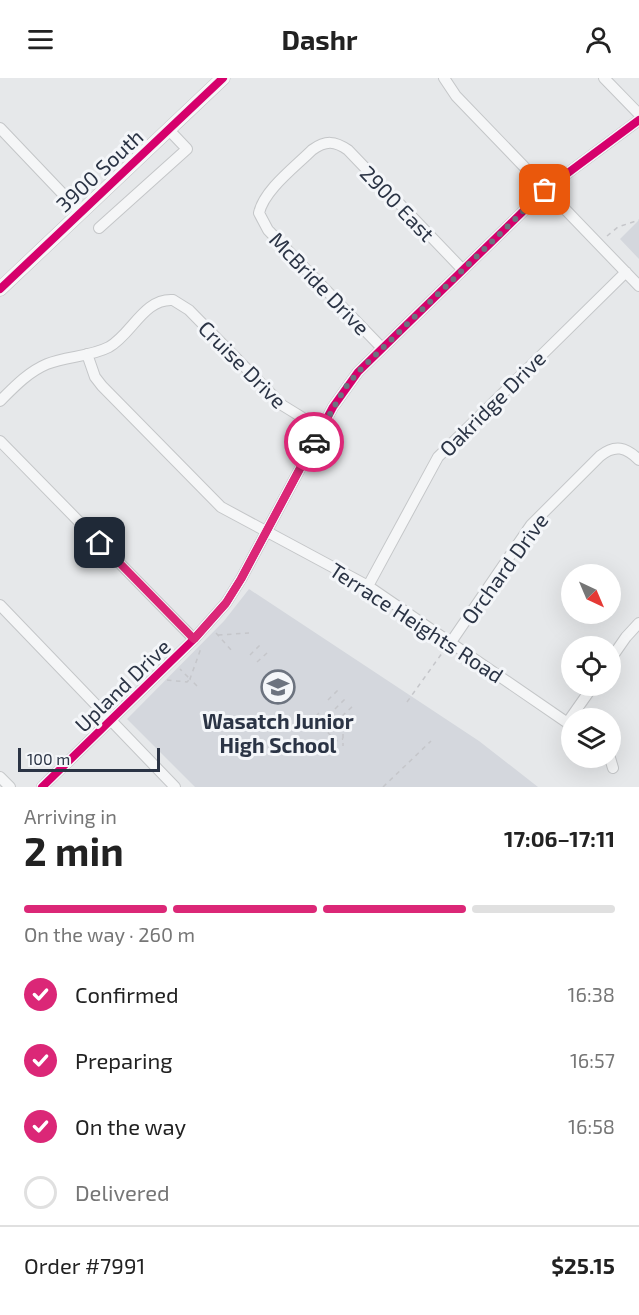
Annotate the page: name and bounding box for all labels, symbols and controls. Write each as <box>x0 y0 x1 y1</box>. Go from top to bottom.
icon: menu <box>24 23 57 56</box>
text: Dashr <box>282 23 357 55</box>
icon: person <box>582 23 615 56</box>
street label: 3900 South <box>50 123 148 217</box>
street label: 2900 East <box>356 160 440 246</box>
pin <box>519 164 570 215</box>
icon: bag <box>528 173 561 206</box>
street label: McBride Drive <box>265 226 375 340</box>
street label: Cruise Drive <box>194 315 292 413</box>
street label: Oakridge Drive <box>434 345 550 461</box>
courier <box>284 412 344 472</box>
icon: car <box>298 426 331 459</box>
street label: Orchard Drive <box>455 508 553 628</box>
pin <box>74 517 125 568</box>
icon: home <box>83 526 116 559</box>
street label: Terrace Heights Road <box>326 557 508 687</box>
north arrow <box>561 564 621 624</box>
map controls <box>561 564 621 768</box>
street label: Upland Drive <box>69 633 175 737</box>
button: locate <box>561 636 621 696</box>
school or university icon: Wasatch Junior High School <box>260 669 296 705</box>
place label: Wasatch Junior High School <box>202 708 354 757</box>
button: layers <box>561 708 621 768</box>
scale bar <box>18 745 160 772</box>
text: 100 m <box>27 749 70 768</box>
text: Arriving in <box>24 804 117 828</box>
text: 17:06–17:11 <box>504 825 615 851</box>
text: 2 min <box>24 827 124 874</box>
text: On the way · 260 m <box>24 922 195 946</box>
icon: check <box>24 978 57 1011</box>
text: Confirmed <box>75 981 179 1007</box>
text: 16:38 <box>568 982 615 1006</box>
icon: check <box>24 1044 57 1077</box>
text: Preparing <box>75 1047 173 1073</box>
text: 16:57 <box>570 1048 615 1072</box>
icon: check <box>24 1110 57 1143</box>
text: On the way <box>75 1113 186 1139</box>
text: 16:58 <box>568 1114 615 1138</box>
text: Delivered <box>75 1179 170 1205</box>
text: Order #7991 <box>24 1252 145 1278</box>
text: $25.15 <box>551 1252 615 1278</box>

